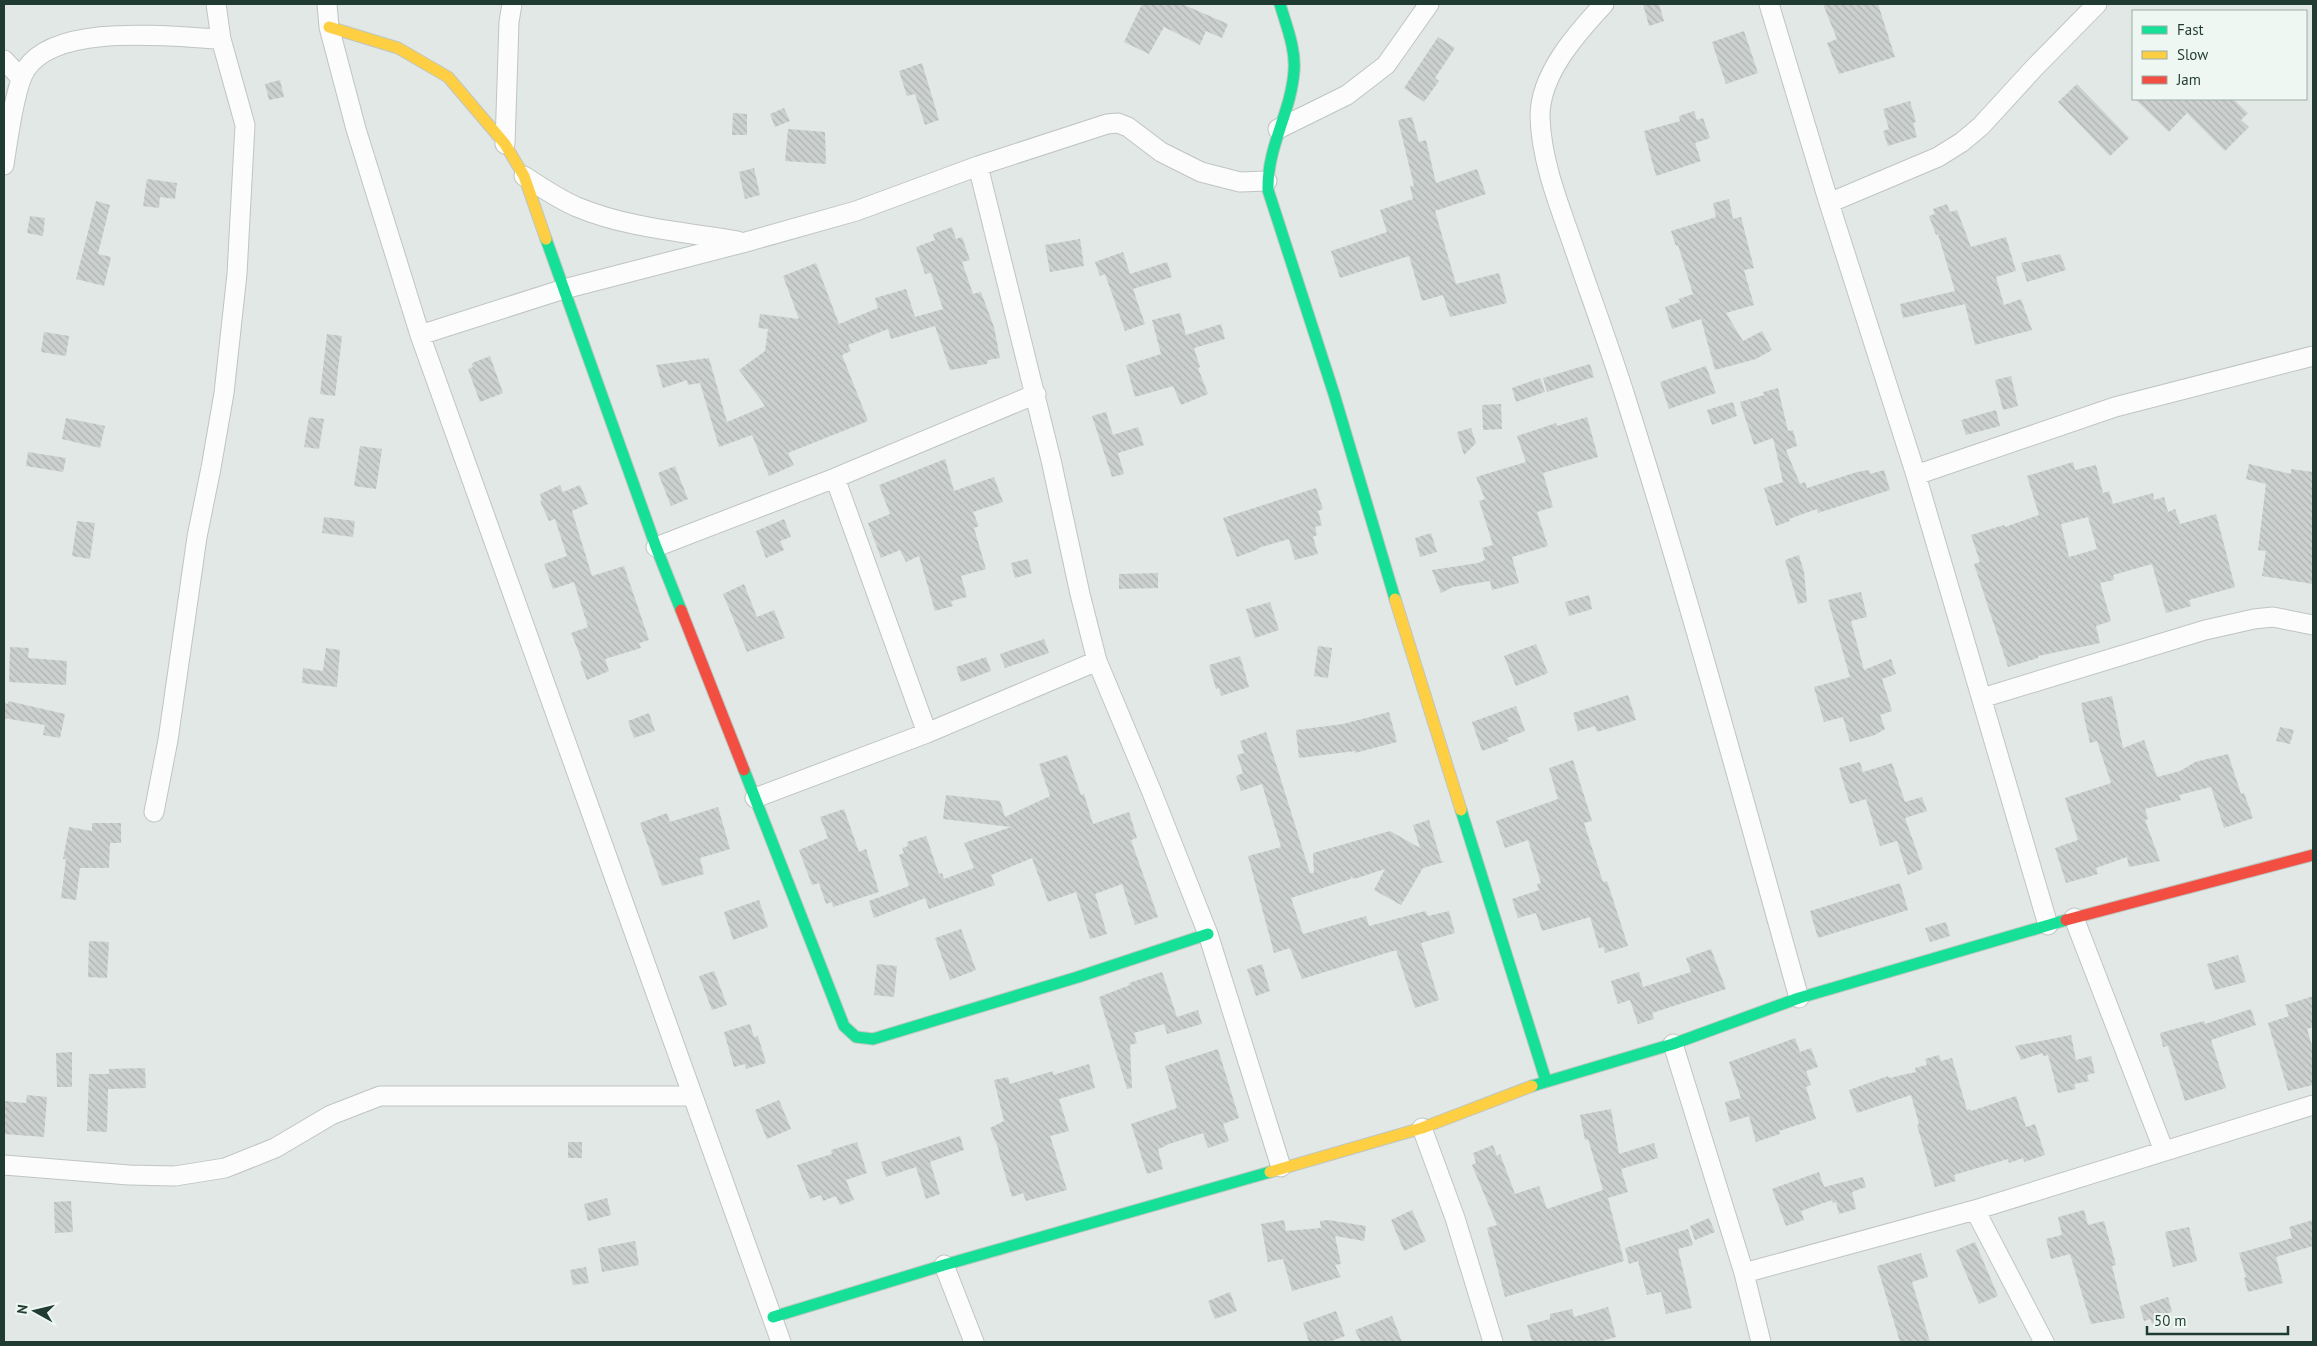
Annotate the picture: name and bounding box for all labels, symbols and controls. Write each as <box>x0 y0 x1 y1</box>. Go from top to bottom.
legend <box>2132 10 2307 100</box>
text: Fast <box>2177 20 2204 39</box>
text: Slow <box>2177 45 2208 64</box>
text: Jam <box>2176 70 2201 89</box>
north arrow <box>10 1286 60 1336</box>
text: N <box>13 1303 32 1315</box>
scale bar <box>2147 1304 2288 1336</box>
text: 50 m <box>2154 1311 2187 1330</box>

